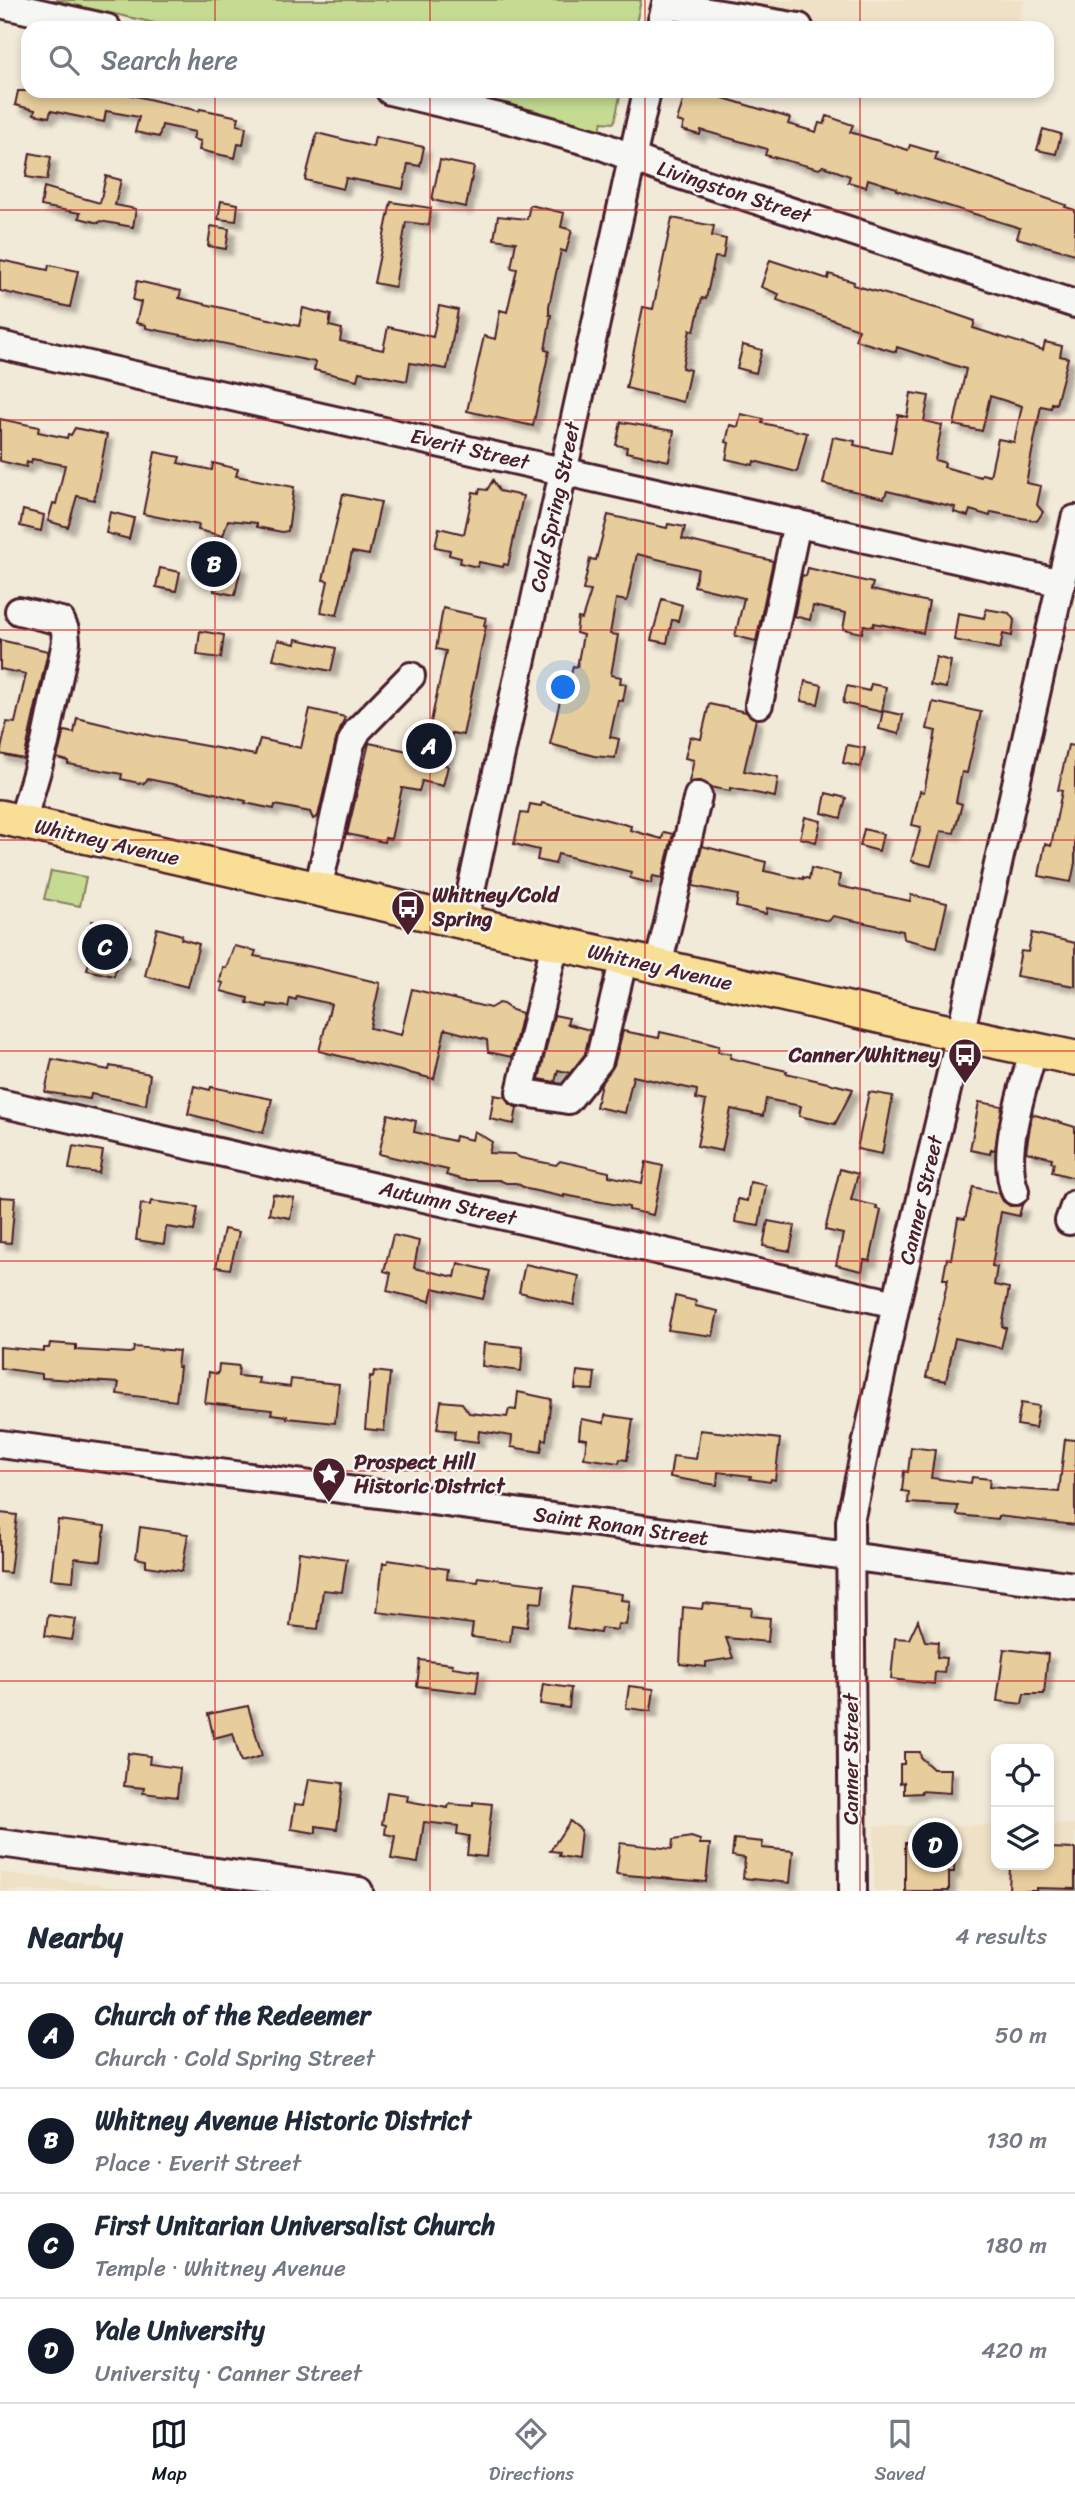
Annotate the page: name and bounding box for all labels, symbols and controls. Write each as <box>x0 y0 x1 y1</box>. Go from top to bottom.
search box <box>21 21 1054 98</box>
text: Search here <box>101 37 238 83</box>
icon: search <box>45 41 83 79</box>
street label: Livingston Street <box>652 149 817 235</box>
street label: Everit Street <box>407 417 535 481</box>
street label: Cold Spring Street <box>518 417 592 596</box>
pin: B <box>191 538 237 590</box>
your location <box>546 670 580 704</box>
pin: A <box>406 720 452 772</box>
street label: Whitney Avenue <box>31 807 183 877</box>
place label: Whitney/Cold Spring <box>431 876 560 938</box>
bus stop icon: Whitney/Cold Spring <box>389 888 427 937</box>
pin: C <box>82 921 128 973</box>
street label: Whitney Avenue <box>584 932 736 1002</box>
place label: Canner/Whitney <box>788 1036 941 1074</box>
bus stop icon: Canner/Whitney <box>946 1036 984 1085</box>
street label: Canner Street <box>888 1130 955 1268</box>
street label: Autumn Street <box>375 1169 522 1238</box>
place label: Prospect Hill Historic District <box>353 1443 506 1505</box>
place icon: Prospect Hill Historic District <box>310 1455 348 1504</box>
street label: Saint Ronan Street <box>531 1495 711 1557</box>
street label: Canner Street <box>832 1692 870 1825</box>
map controls <box>991 1744 1054 1870</box>
button: locate <box>991 1744 1054 1807</box>
button: layers <box>991 1807 1054 1870</box>
pin: D <box>912 1819 958 1871</box>
text: Nearby <box>28 1910 123 1964</box>
text: 4 results <box>955 1916 1047 1957</box>
text: Church of the Redeemer <box>95 1992 370 2038</box>
text: A <box>43 2015 59 2056</box>
text: 50 m <box>995 2015 1047 2056</box>
text: Church · Cold Spring Street <box>95 2038 375 2079</box>
text: Whitney Avenue Historic District <box>95 2097 471 2143</box>
text: B <box>44 2120 58 2161</box>
text: 130 m <box>986 2120 1047 2161</box>
text: Place · Everit Street <box>95 2143 301 2184</box>
text: First Unitarian Universalist Church <box>95 2202 495 2248</box>
text: C <box>44 2225 58 2266</box>
text: 180 m <box>985 2225 1047 2266</box>
text: Temple · Whitney Avenue <box>95 2248 346 2289</box>
text: Yale University <box>95 2307 265 2353</box>
text: D <box>44 2330 58 2371</box>
text: 420 m <box>981 2330 1047 2371</box>
text: University · Canner Street <box>95 2353 362 2394</box>
tab: Map <box>150 2415 188 2490</box>
tab: Directions <box>489 2415 574 2490</box>
tab: Saved <box>875 2415 925 2490</box>

